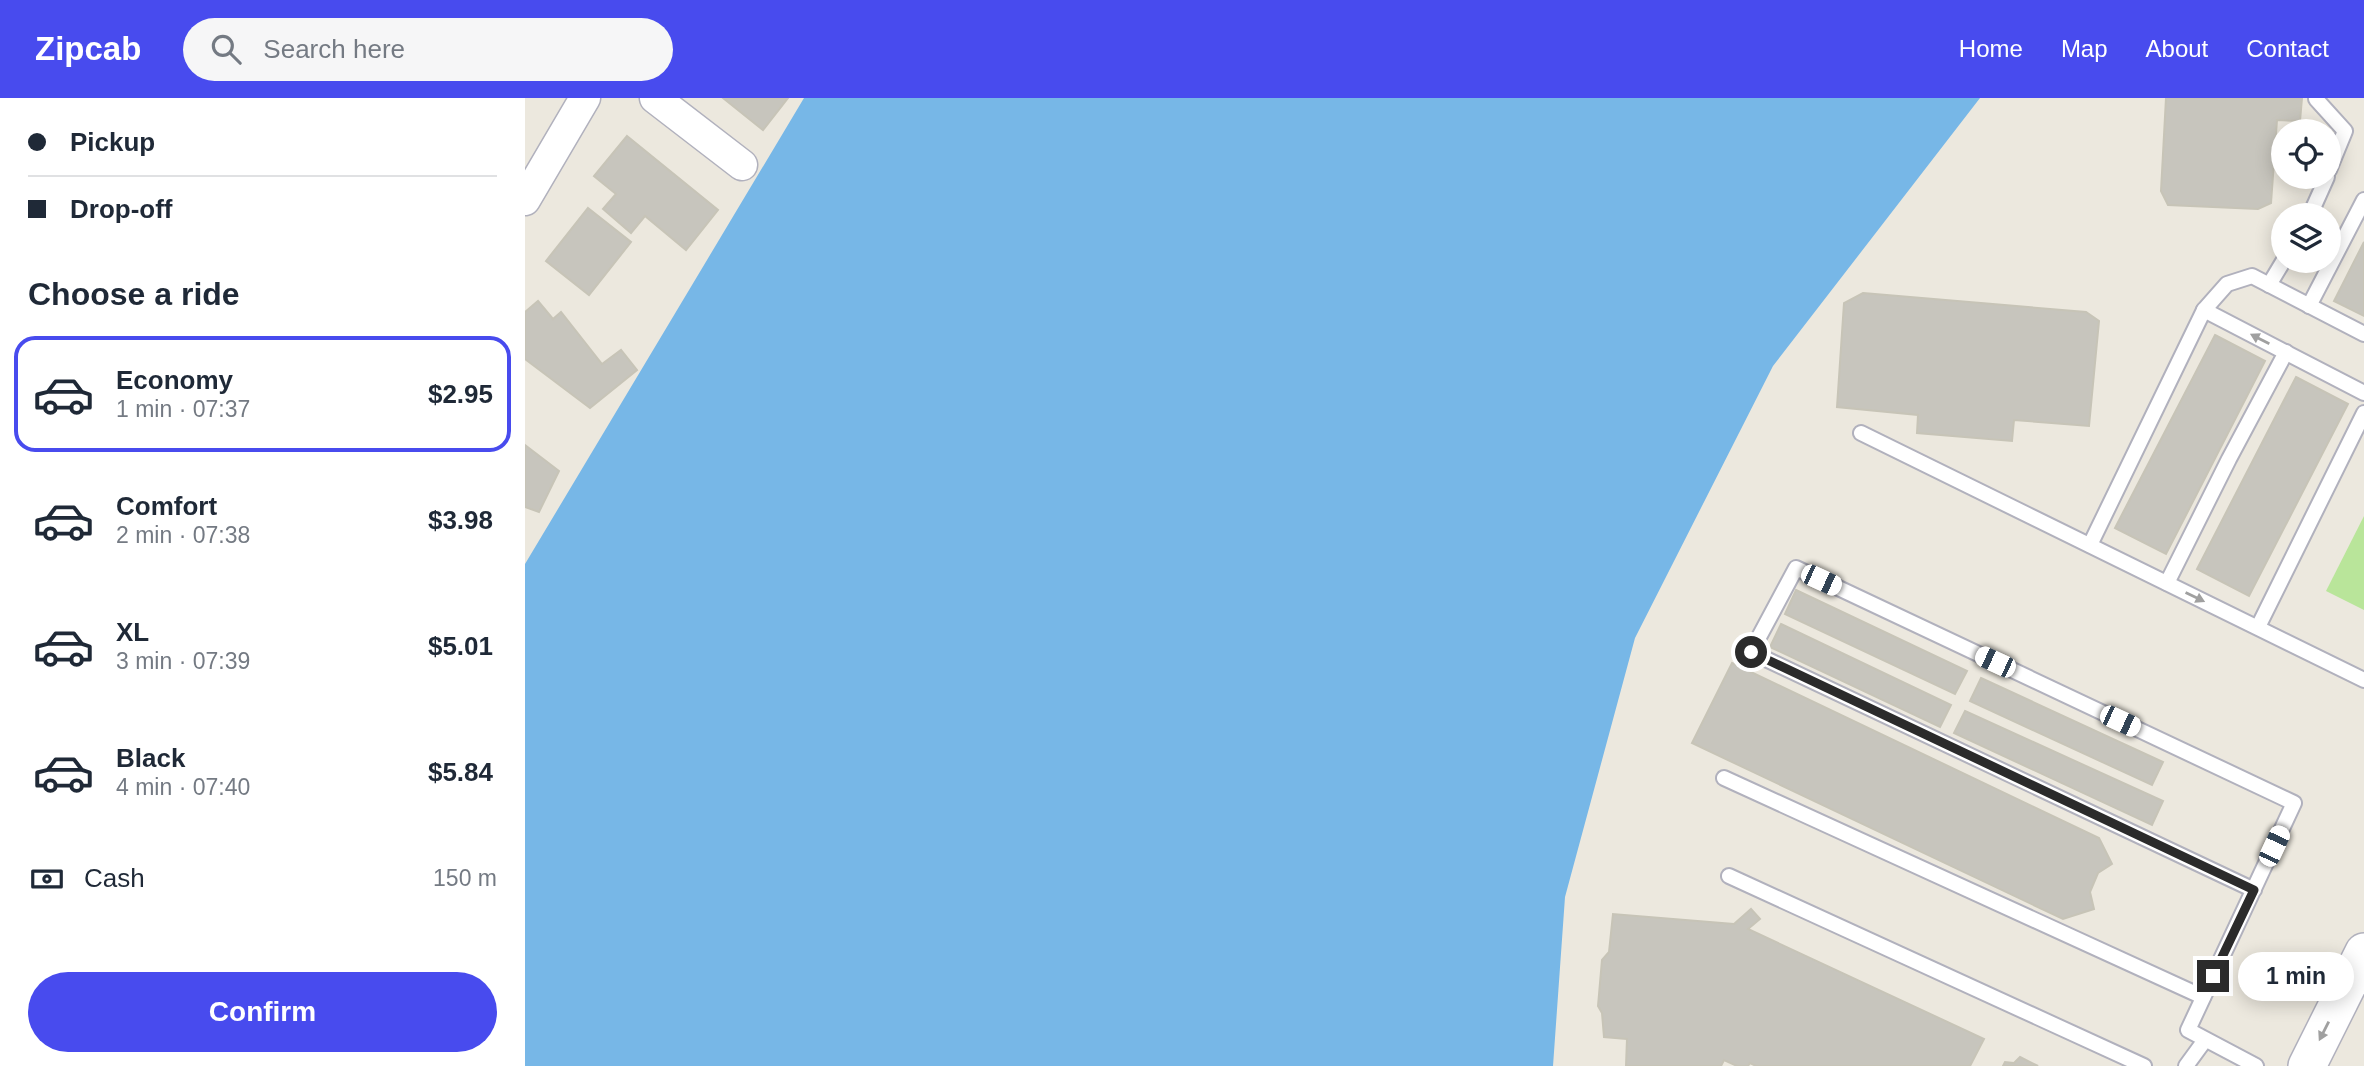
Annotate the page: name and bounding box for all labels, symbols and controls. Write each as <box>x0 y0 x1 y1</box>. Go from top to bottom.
search box <box>183 18 673 81</box>
text: Zipcab <box>35 30 141 67</box>
icon: search <box>207 30 245 68</box>
text: Search here <box>263 34 405 64</box>
text: Home <box>1959 35 2023 62</box>
text: Map <box>2061 35 2108 62</box>
text: About <box>2146 35 2208 62</box>
text: Contact <box>2246 35 2329 62</box>
map controls <box>2271 119 2341 273</box>
button: locate <box>2271 119 2341 189</box>
text: Pickup <box>70 127 155 157</box>
text: Drop-off <box>70 194 173 224</box>
button: layers <box>2271 203 2341 273</box>
text: Choose a ride <box>28 276 240 312</box>
one-way arrow <box>2250 333 2270 345</box>
icon: car <box>32 363 95 426</box>
text: Economy <box>116 365 233 395</box>
text: $2.95 <box>428 379 493 409</box>
text: 1 min · 07:37 <box>116 396 250 422</box>
icon: car <box>32 489 95 552</box>
text: Comfort <box>116 491 217 521</box>
text: $3.98 <box>428 505 493 535</box>
text: 2 min · 07:38 <box>116 522 250 548</box>
car <box>1798 562 1845 598</box>
one-way arrow <box>2185 591 2205 602</box>
icon: car <box>32 615 95 678</box>
text: XL <box>116 617 149 647</box>
text: $5.01 <box>428 631 493 661</box>
route start <box>1735 636 1767 668</box>
car <box>1972 644 2019 680</box>
text: 3 min · 07:39 <box>116 648 250 674</box>
car <box>2097 703 2144 739</box>
icon: car <box>32 741 95 804</box>
text: Black <box>116 743 185 773</box>
text: $5.84 <box>428 757 493 787</box>
text: 4 min · 07:40 <box>116 774 250 800</box>
car <box>2256 823 2293 869</box>
icon: cash <box>28 860 66 898</box>
text: Cash <box>84 863 145 893</box>
text: 150 m <box>433 865 497 891</box>
callout: 1 min <box>2237 952 2353 1001</box>
route end <box>2197 960 2229 992</box>
text: 1 min <box>2266 963 2326 989</box>
button: Confirm <box>28 972 497 1052</box>
one-way arrow <box>2319 1021 2330 1041</box>

